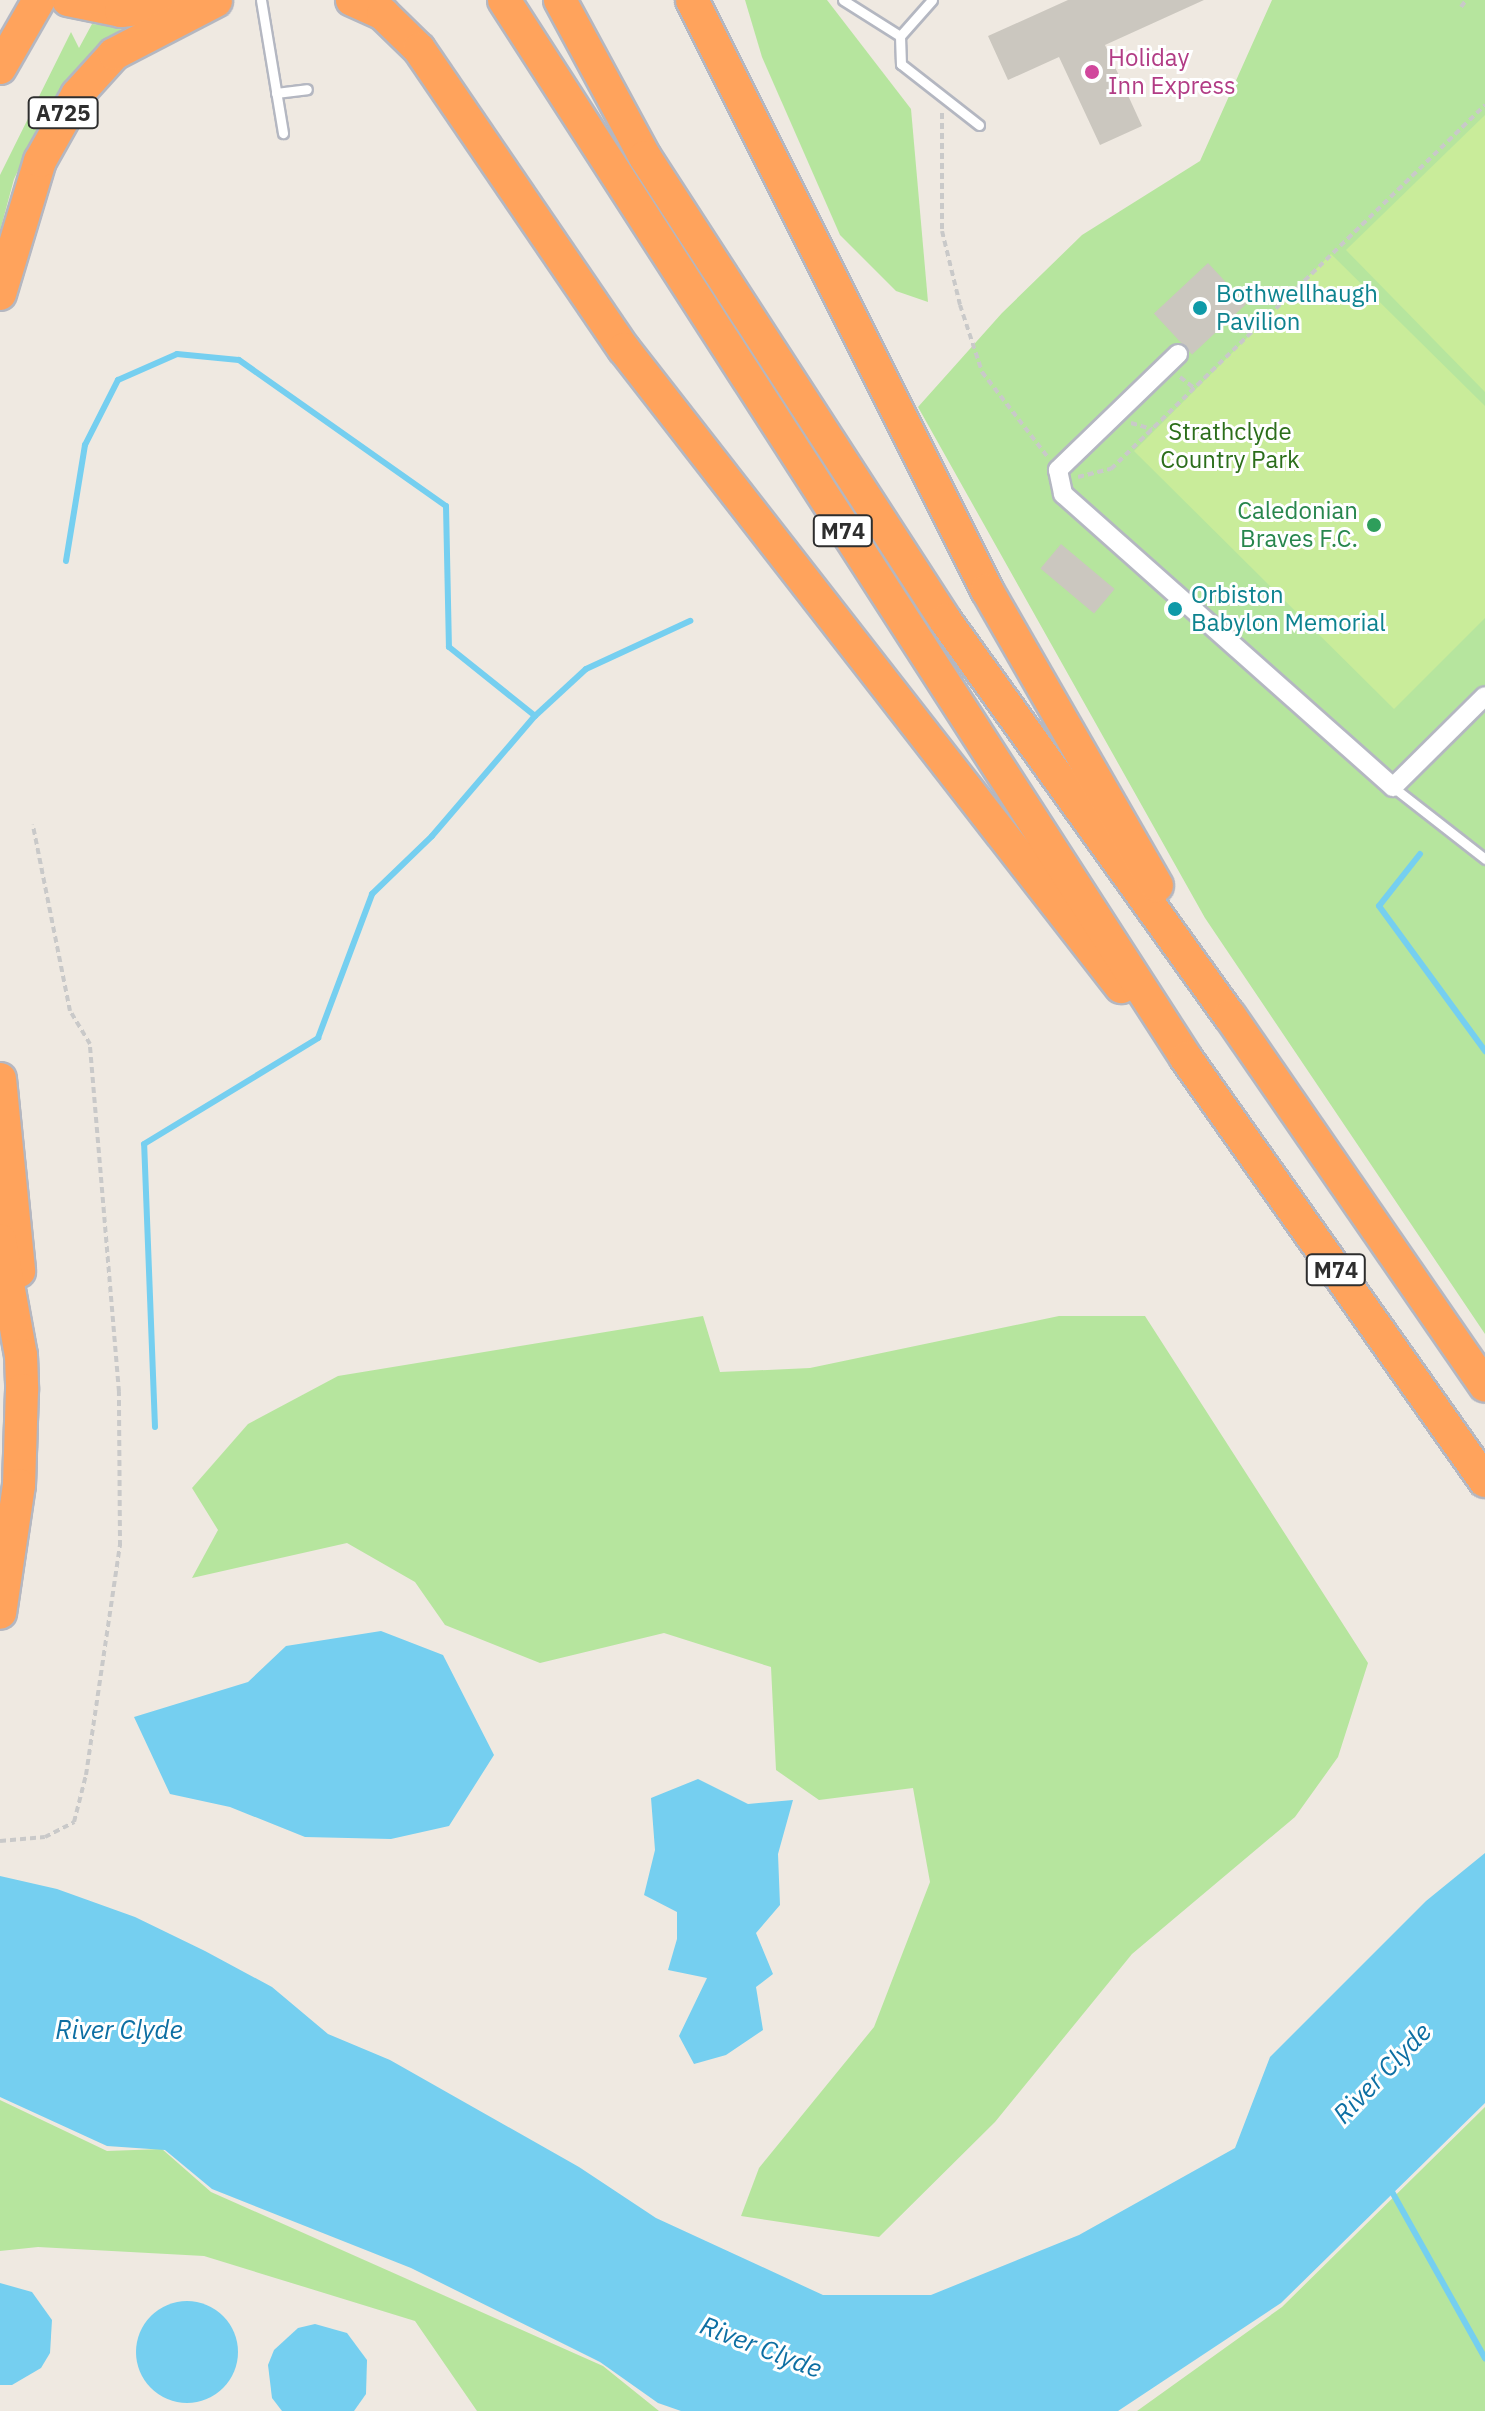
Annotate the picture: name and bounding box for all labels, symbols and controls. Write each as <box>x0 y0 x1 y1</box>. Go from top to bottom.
place label: Holiday Inn Express <box>1108 44 1236 100</box>
marker: Holiday Inn Express <box>1083 63 1101 81</box>
road number: A725 <box>27 95 99 131</box>
place label: Bothwellhaugh Pavilion <box>1216 280 1378 336</box>
marker: Bothwellhaugh Pavilion <box>1191 299 1209 317</box>
park label: Strathclyde Country Park <box>1160 418 1300 474</box>
place label: Caledonian Braves F.C. <box>1237 497 1358 553</box>
road number: M74 <box>811 513 875 549</box>
marker: Caledonian Braves F.C. <box>1365 516 1383 534</box>
place label: Orbiston Babylon Memorial <box>1191 581 1386 637</box>
marker: Orbiston Babylon Memorial <box>1166 600 1184 618</box>
road number: M74 <box>1304 1252 1368 1288</box>
water label: River Clyde <box>55 2014 183 2046</box>
water label: River Clyde <box>1326 2016 1438 2130</box>
water label: River Clyde <box>696 2310 826 2384</box>

